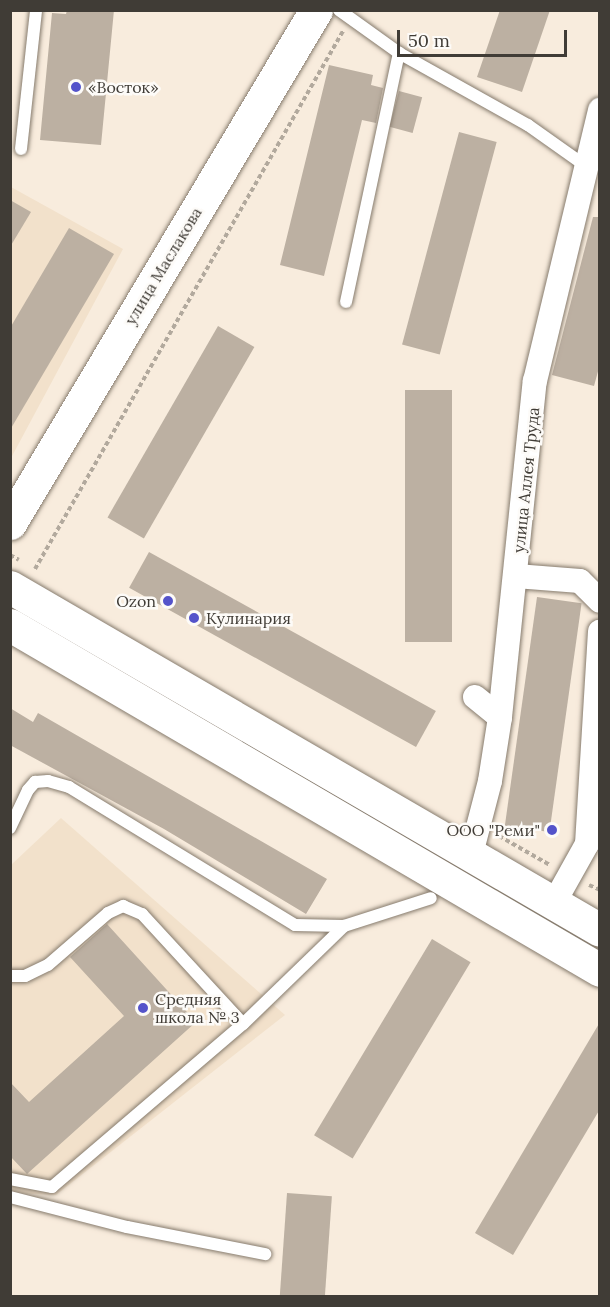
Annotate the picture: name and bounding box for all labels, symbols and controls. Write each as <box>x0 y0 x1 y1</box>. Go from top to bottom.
scale bar <box>400 18 570 56</box>
text: 50 m <box>408 29 450 52</box>
place label: «Восток» <box>88 77 159 97</box>
marker: «Восток» <box>69 80 83 94</box>
street label: улица Маслакова <box>120 204 206 328</box>
street label: улица Аллея Труда <box>509 406 543 554</box>
place label: Ozon <box>116 591 156 611</box>
marker: Ozon <box>161 594 175 608</box>
place label: Кулинария <box>206 608 291 628</box>
marker: Кулинария <box>187 611 201 625</box>
place label: ООО "Реми" <box>446 820 540 840</box>
marker: ООО "Реми" <box>545 823 559 837</box>
place label: Средняя школа № 3 <box>155 989 240 1027</box>
marker: Средняя школа № 3 <box>136 1001 150 1015</box>

